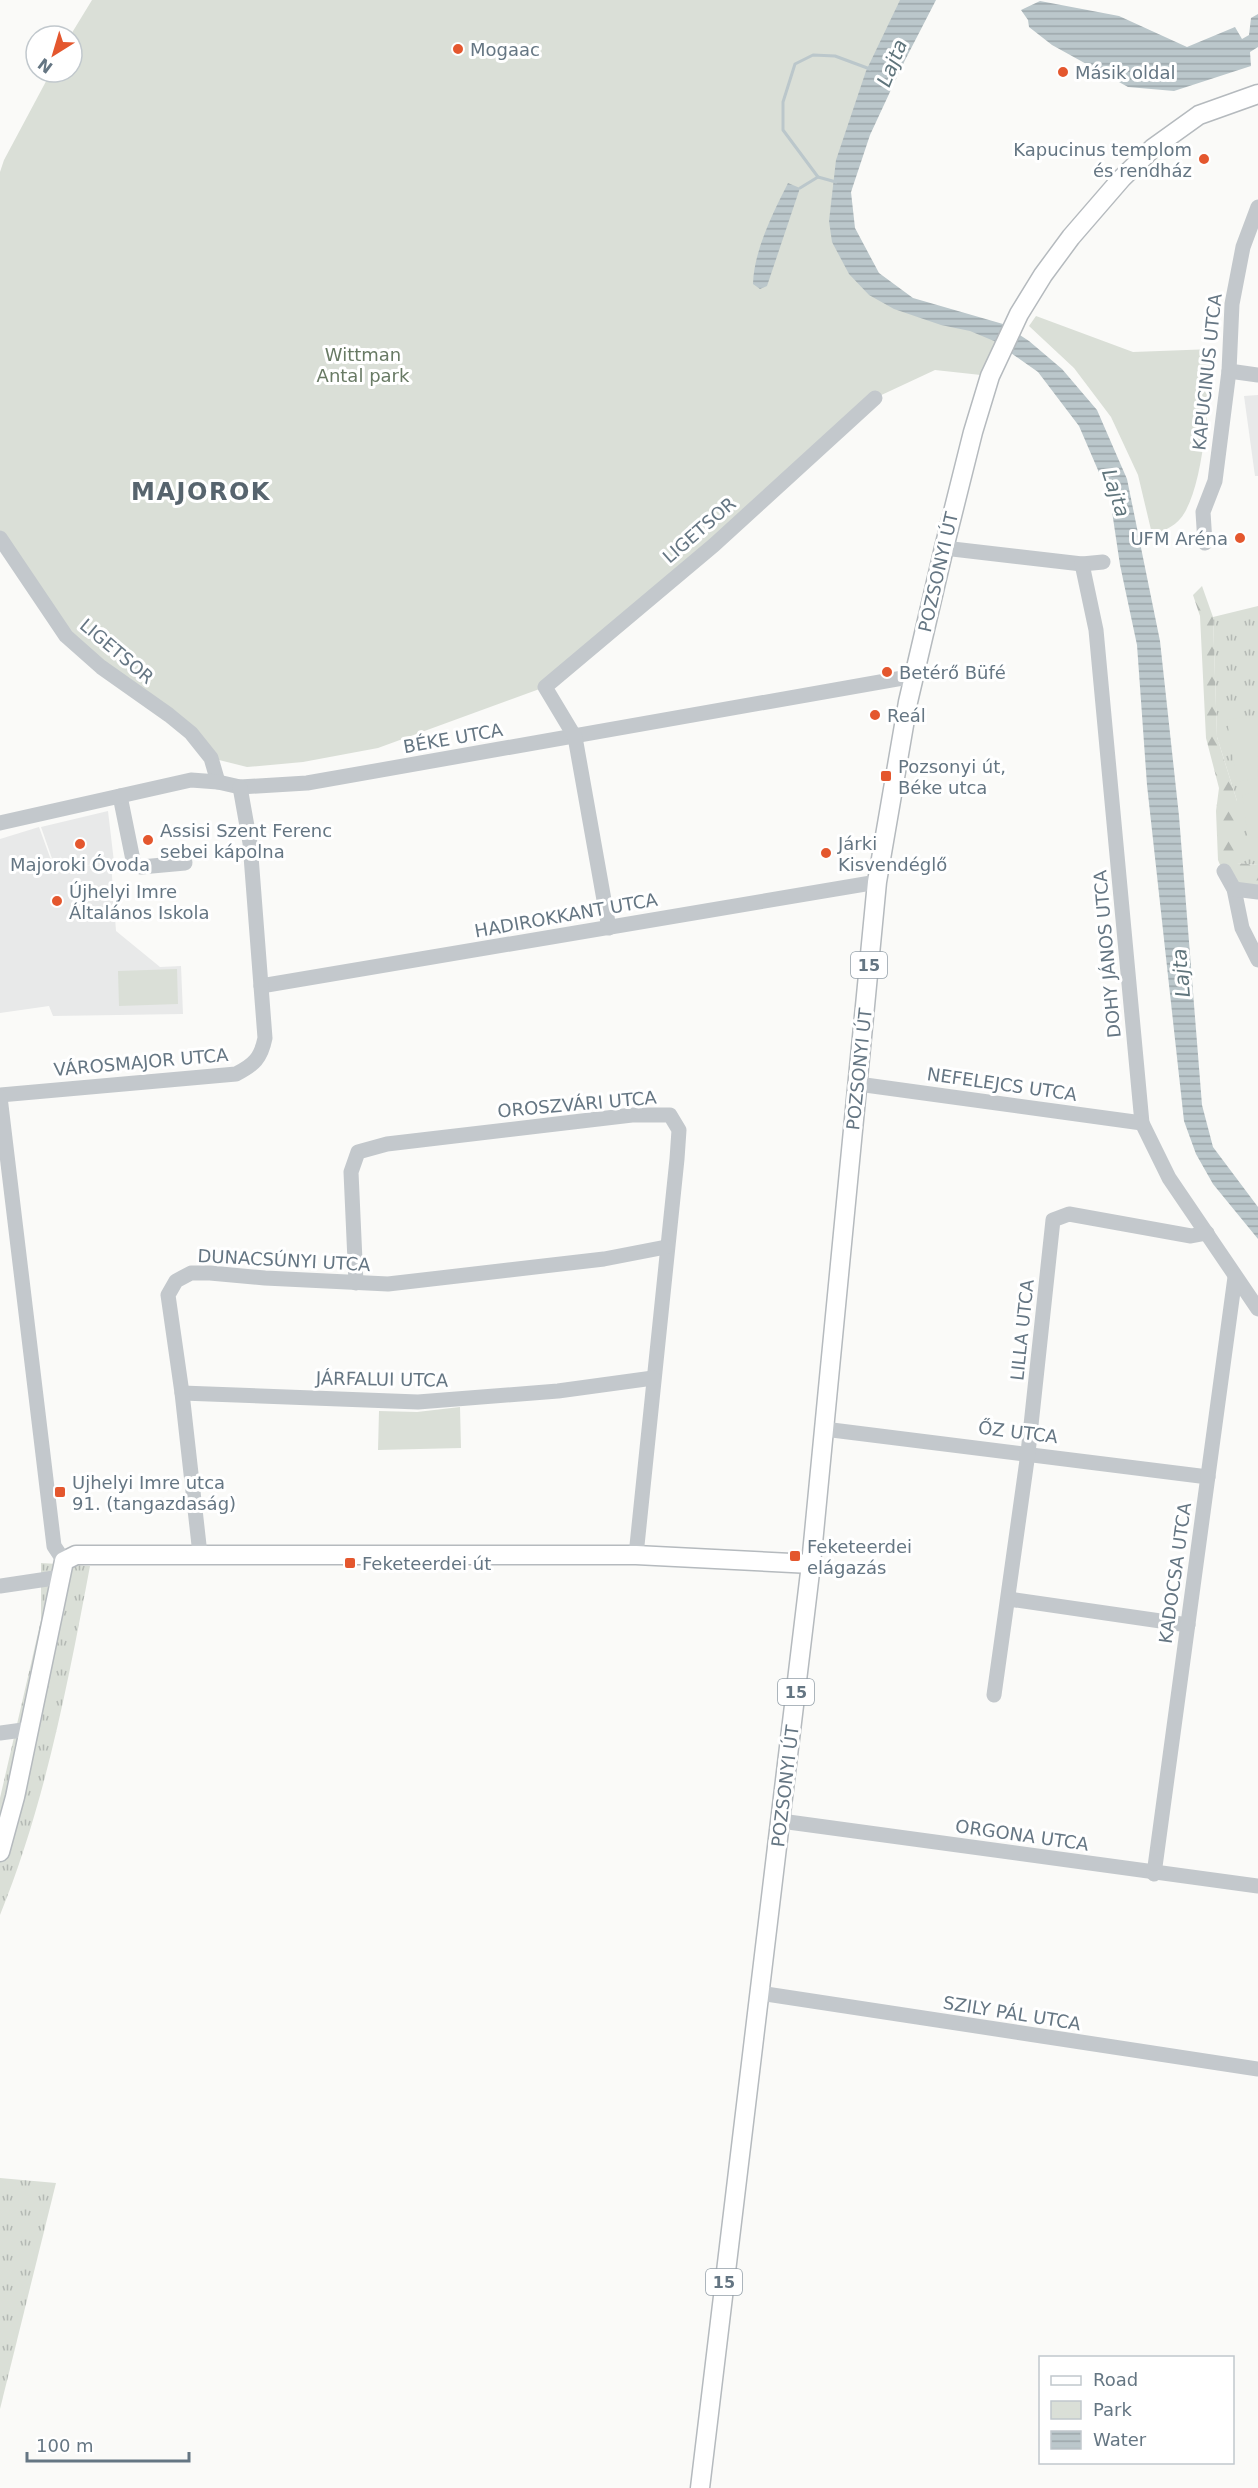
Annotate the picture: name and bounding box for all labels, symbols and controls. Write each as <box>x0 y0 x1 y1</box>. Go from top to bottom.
north arrow <box>24 24 84 84</box>
water label: Lajta <box>872 36 912 90</box>
place label: Mogaac <box>470 39 540 60</box>
marker: Mogaac <box>451 42 465 56</box>
text: N <box>34 54 56 77</box>
place label: Másik oldal <box>1075 62 1176 83</box>
marker: Másik oldal <box>1056 65 1070 79</box>
place label: Kapucinus templom és rendház <box>1013 139 1192 181</box>
marker: Kapucinus templom és rendház <box>1197 152 1211 166</box>
street label: KAPUCINUS UTCA <box>1188 292 1226 451</box>
park label: Wittman Antal park <box>317 344 410 386</box>
water label: Lajta <box>1097 466 1135 520</box>
district label: MAJOROK <box>131 478 271 506</box>
street label: LIGETSOR <box>658 493 740 567</box>
street label: POZSONYI ÚT <box>914 509 962 634</box>
place label: UFM Aréna <box>1130 528 1228 549</box>
marker: UFM Aréna <box>1233 531 1247 545</box>
street label: LIGETSOR <box>76 614 158 688</box>
place label: Betérő Büfé <box>899 662 1006 683</box>
marker: Betérő Büfé <box>880 665 894 679</box>
place label: Reál <box>887 705 926 726</box>
marker: Reál <box>868 708 882 722</box>
street label: BÉKE UTCA <box>402 719 505 757</box>
place label: Pozsonyi út, Béke utca <box>898 756 1006 798</box>
marker: Pozsonyi út, Béke utca <box>879 769 893 783</box>
place label: Assisi Szent Ferenc sebei kápolna <box>160 820 332 862</box>
marker: Assisi Szent Ferenc sebei kápolna <box>141 833 155 847</box>
place label: Járki Kisvendéglő <box>837 833 947 875</box>
marker: Majoroki Óvoda <box>73 837 87 851</box>
marker: Járki Kisvendéglő <box>819 846 833 860</box>
place label: Majoroki Óvoda <box>10 854 150 875</box>
street label: DOHY JÁNOS UTCA <box>1089 869 1125 1039</box>
place label: Újhelyi Imre Általános Iskola <box>69 881 209 923</box>
street label: HADIROKKANT UTCA <box>473 888 660 941</box>
marker: Újhelyi Imre Általános Iskola <box>50 894 64 908</box>
water label: Lajta <box>1167 948 1195 998</box>
road number: 15 <box>851 952 887 978</box>
street label: POZSONYI ÚT <box>842 1006 876 1131</box>
street label: VÁROSMAJOR UTCA <box>53 1044 230 1080</box>
street label: NEFELEJCS UTCA <box>926 1063 1079 1105</box>
street label: OROSZVÁRI UTCA <box>497 1087 658 1121</box>
street label: DUNACSÚNYI UTCA <box>197 1245 372 1275</box>
street label: LILLA UTCA <box>1006 1278 1038 1382</box>
street label: JÁRFALUI UTCA <box>315 1367 449 1391</box>
street label: ŐZ UTCA <box>977 1417 1060 1447</box>
place label: Ujhelyi Imre utca 91. (tangazdaság) <box>72 1472 236 1514</box>
marker: Ujhelyi Imre utca 91. (tangazdaság) <box>53 1485 67 1499</box>
street label: KADOCSA UTCA <box>1155 1500 1195 1645</box>
place label: Feketeerdei elágazás <box>807 1536 912 1578</box>
marker: Feketeerdei elágazás <box>788 1549 802 1563</box>
place label: Feketeerdei út <box>362 1553 491 1574</box>
marker: Feketeerdei út <box>343 1556 357 1570</box>
road number: 15 <box>778 1679 814 1705</box>
street label: POZSONYI ÚT <box>767 1723 803 1848</box>
street label: ORGONA UTCA <box>954 1815 1091 1855</box>
street label: SZILY PÁL UTCA <box>942 1992 1083 2034</box>
road number: 15 <box>706 2269 742 2295</box>
legend <box>1039 2356 1234 2464</box>
text: Road <box>1093 2369 1138 2390</box>
text: Park <box>1093 2399 1132 2420</box>
scale bar <box>27 2425 189 2463</box>
text: Water <box>1093 2429 1147 2450</box>
text: 100 m <box>36 2435 94 2456</box>

